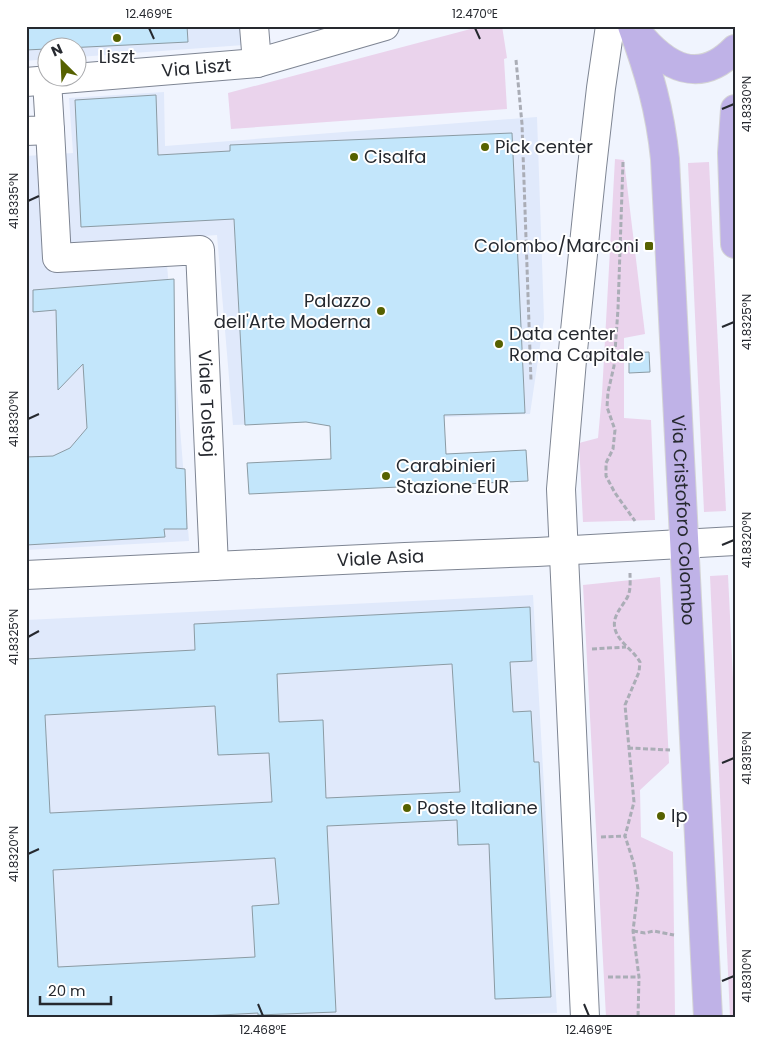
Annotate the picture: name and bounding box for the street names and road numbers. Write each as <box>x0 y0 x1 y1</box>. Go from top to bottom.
street label: Via Liszt <box>160 52 232 83</box>
street label: Viale Tolstoj <box>192 349 222 457</box>
street label: Via Cristoforo Colombo <box>666 414 701 626</box>
street label: Viale Asia <box>336 543 425 572</box>

